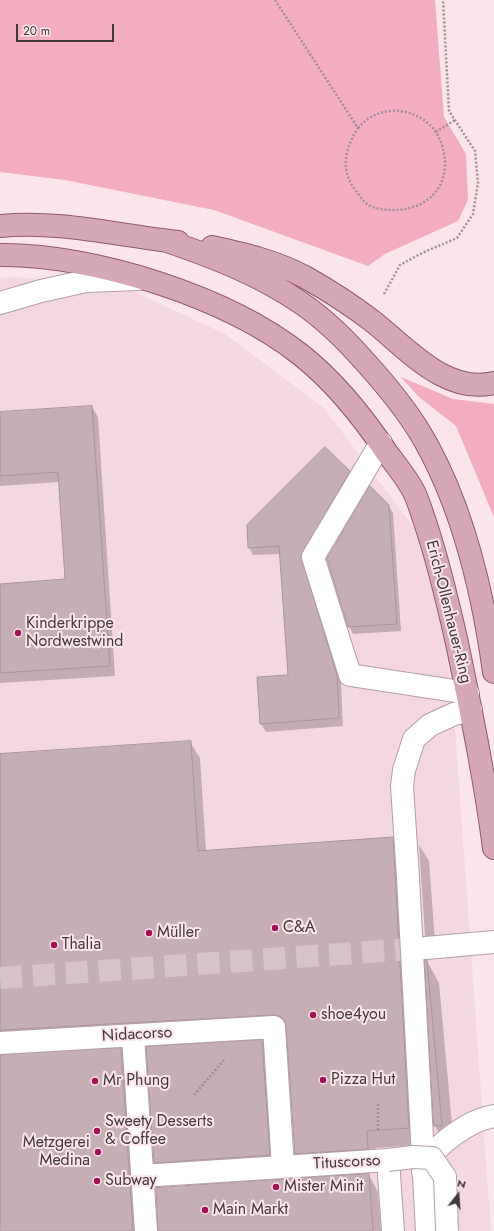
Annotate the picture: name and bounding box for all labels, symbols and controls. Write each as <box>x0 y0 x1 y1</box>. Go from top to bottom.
scale bar <box>18 16 116 42</box>
text: 20 m <box>23 22 50 40</box>
street label: Erich-Ollenhauer-Ring <box>421 538 475 686</box>
place label: Kinderkrippe Nordwestwind <box>26 614 123 652</box>
marker: Kinderkrippe Nordwestwind <box>13 628 23 638</box>
place label: C&A <box>283 918 315 938</box>
place label: Müller <box>157 923 199 943</box>
marker: C&A <box>270 923 280 933</box>
marker: Müller <box>144 928 154 938</box>
place label: Thalia <box>62 935 101 955</box>
marker: Thalia <box>49 940 59 950</box>
place label: shoe4you <box>321 1005 386 1025</box>
marker: shoe4you <box>308 1010 318 1020</box>
street label: Nidacorso <box>101 1024 173 1046</box>
place label: Pizza Hut <box>331 1070 395 1090</box>
place label: Mr Phung <box>103 1071 169 1091</box>
marker: Pizza Hut <box>318 1075 328 1085</box>
marker: Mr Phung <box>90 1076 100 1086</box>
place label: Sweety Desserts & Coffee <box>105 1112 213 1150</box>
marker: Sweety Desserts & Coffee <box>92 1126 102 1136</box>
place label: Metzgerei Medina <box>23 1133 90 1171</box>
marker: Metzgerei Medina <box>93 1147 103 1157</box>
street label: Tituscorso <box>313 1152 381 1174</box>
place label: Subway <box>105 1171 157 1191</box>
north arrow <box>438 1175 478 1215</box>
text: N <box>455 1175 468 1192</box>
marker: Subway <box>92 1176 102 1186</box>
place label: Mister Minit <box>284 1177 363 1197</box>
marker: Mister Minit <box>271 1182 281 1192</box>
place label: Main Markt <box>213 1200 288 1220</box>
marker: Main Markt <box>200 1205 210 1215</box>

